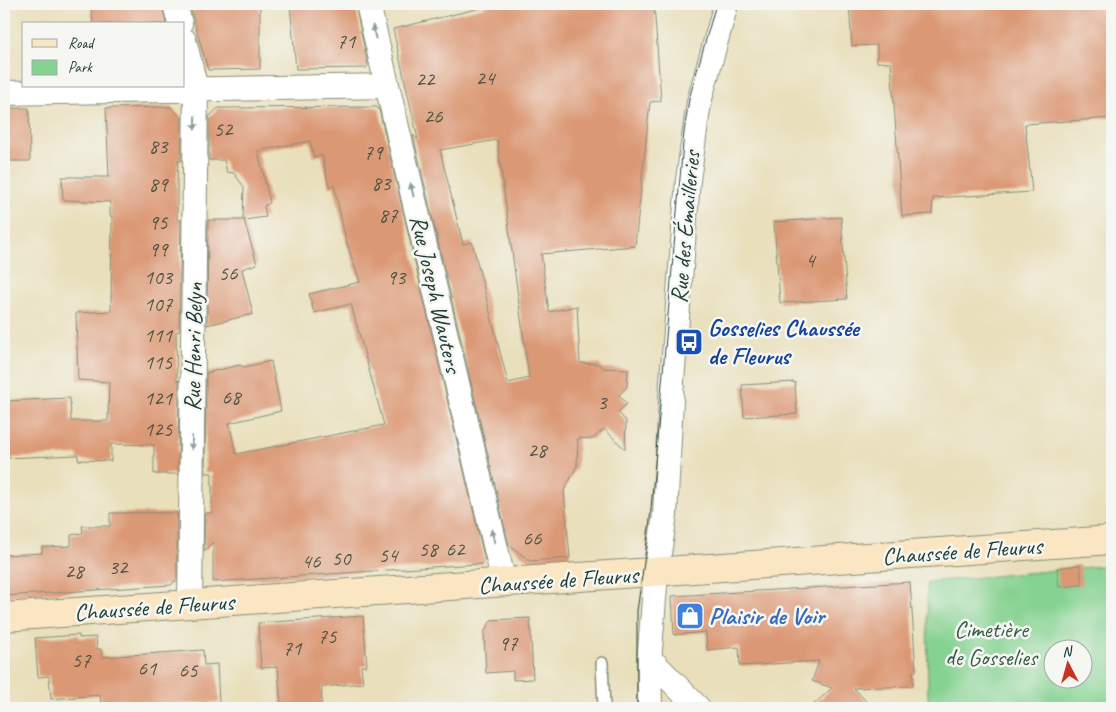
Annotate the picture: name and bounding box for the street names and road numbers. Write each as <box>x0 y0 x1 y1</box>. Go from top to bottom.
street label: Rue des Émailleries <box>663 148 707 304</box>
street label: Rue Joseph Wauters <box>403 212 469 377</box>
street label: Rue Henri Belyn <box>177 282 209 412</box>
street label: Chaussée de Fleurus <box>881 530 1046 572</box>
street label: Chaussée de Fleurus <box>477 559 642 601</box>
street label: Chaussée de Fleurus <box>73 586 238 628</box>

